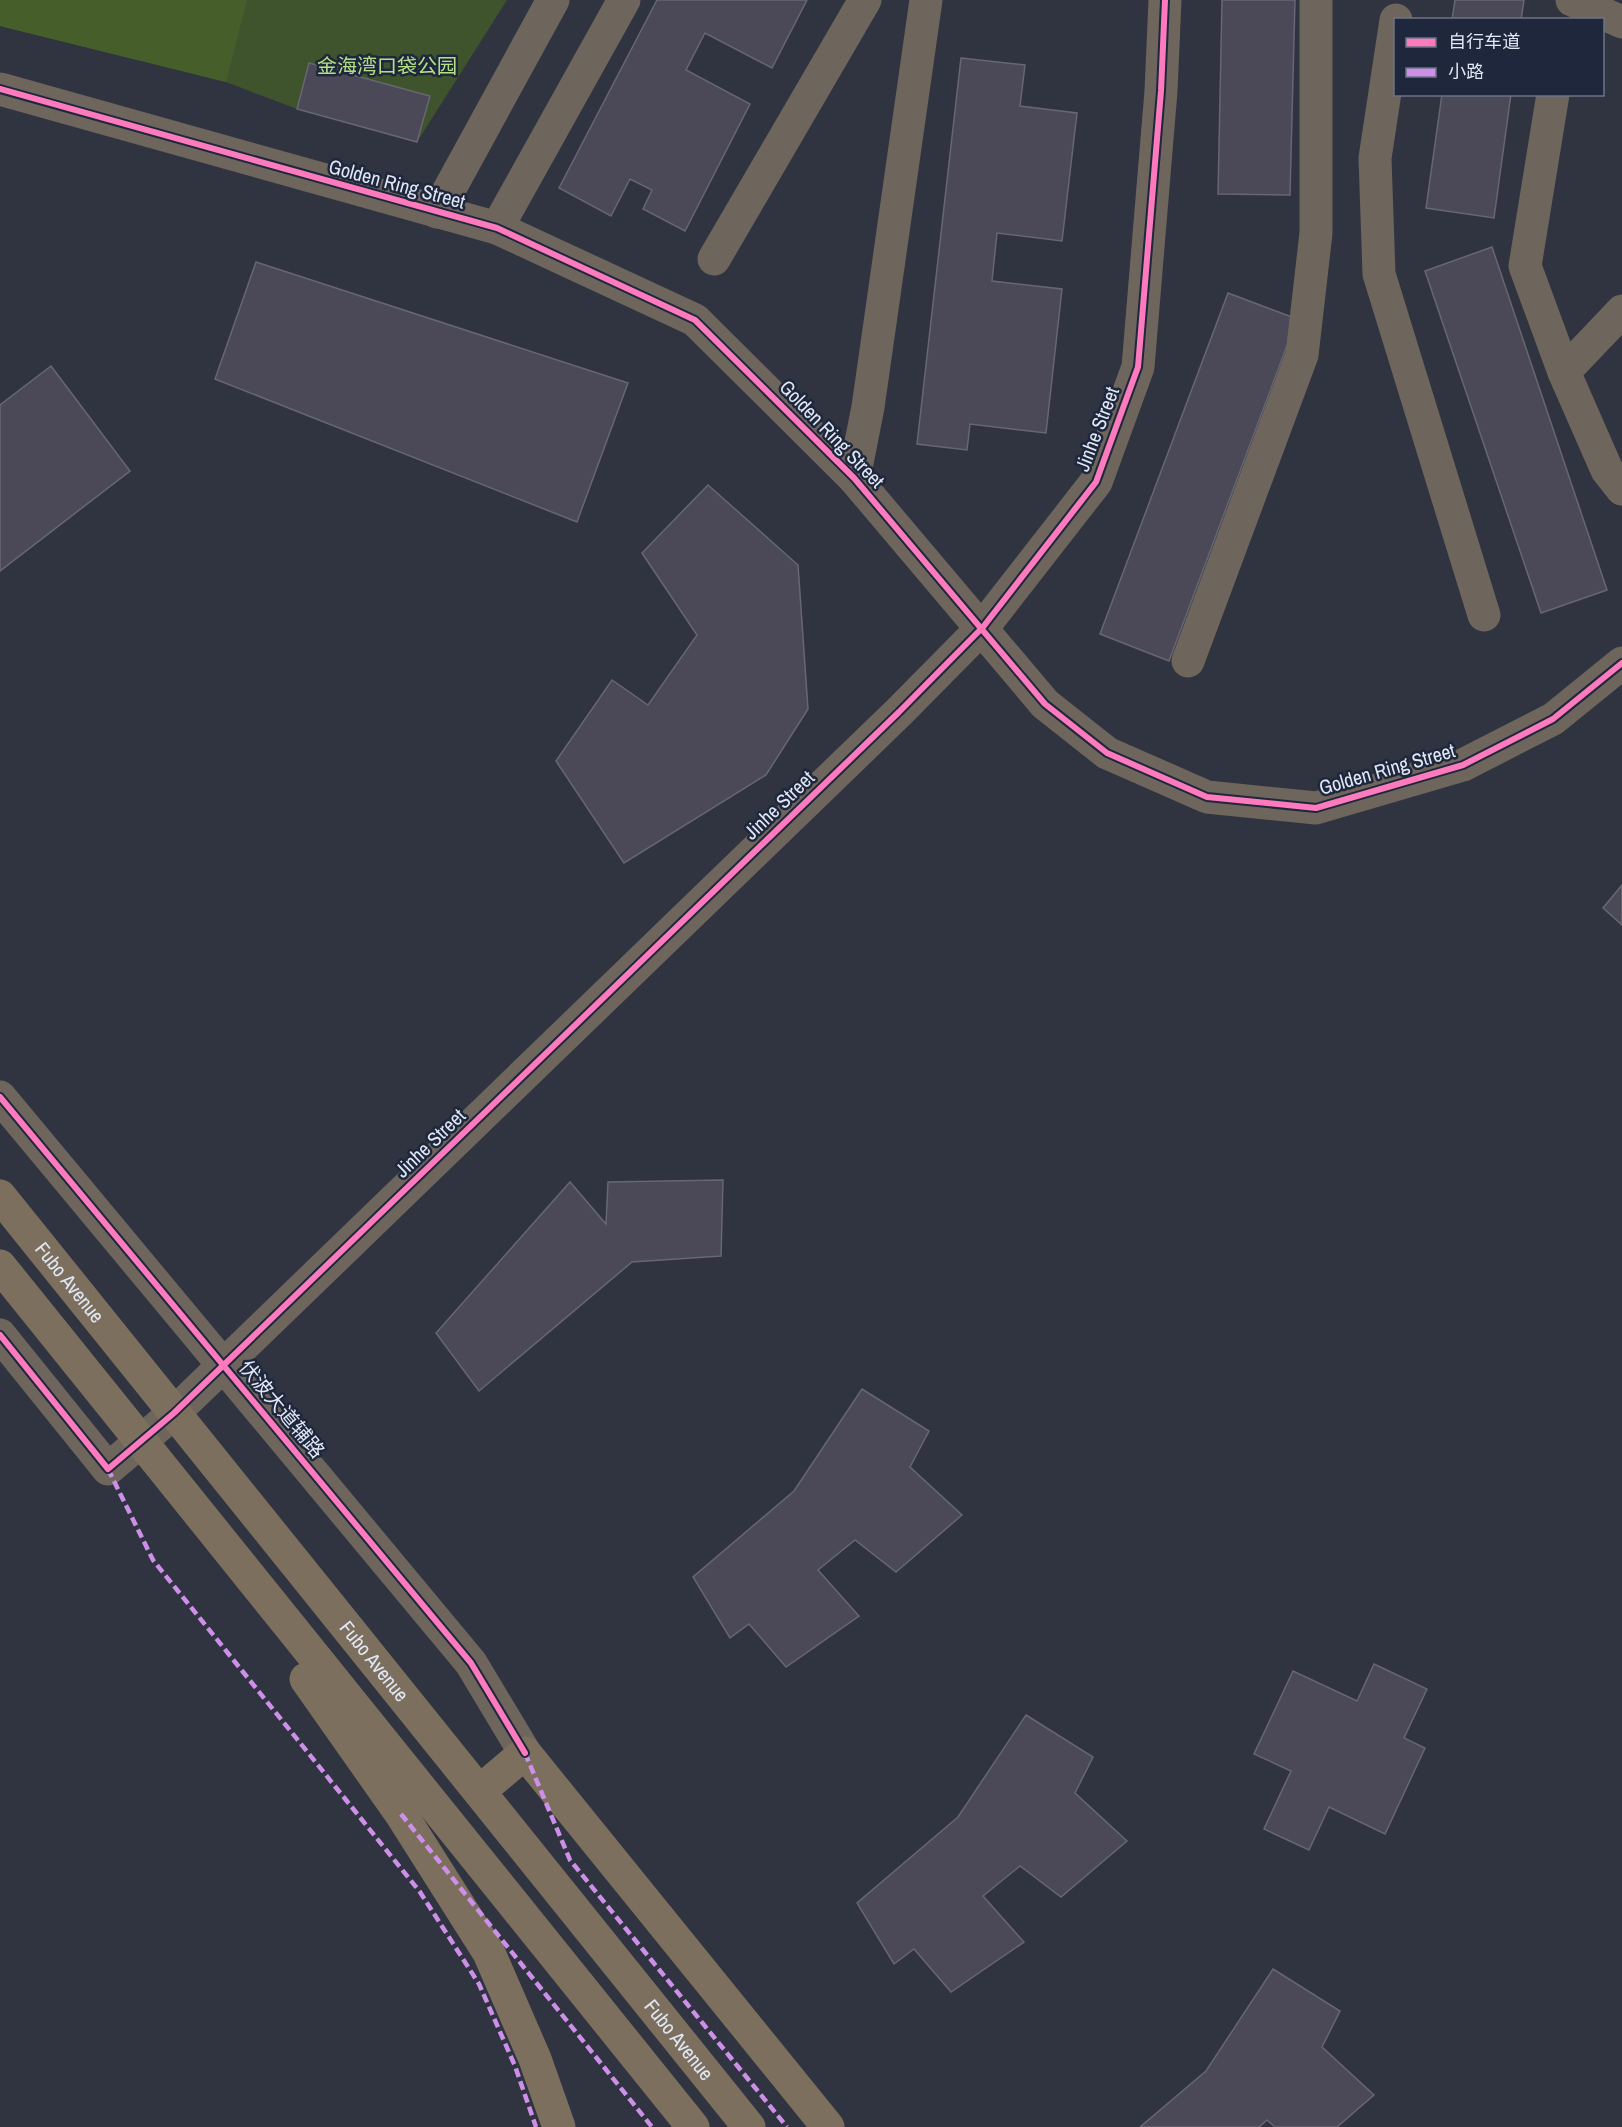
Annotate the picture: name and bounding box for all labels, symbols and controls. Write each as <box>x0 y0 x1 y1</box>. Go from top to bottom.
legend <box>1394 18 1604 96</box>
text: 自行车道 <box>1448 29 1520 54</box>
park label: 金海湾口袋公园 <box>317 52 457 79</box>
text: 小路 <box>1448 59 1484 84</box>
street label: Golden Ring Street <box>326 152 469 215</box>
street label: Golden Ring Street <box>774 374 891 494</box>
street label: Jinhe Street <box>1068 382 1125 475</box>
street label: Golden Ring Street <box>1316 736 1458 801</box>
street label: Jinhe Street <box>737 764 820 845</box>
street label: Jinhe Street <box>388 1102 471 1183</box>
street label: Fubo Avenue <box>29 1236 111 1328</box>
street label: 伏波大道辅路 <box>233 1354 331 1463</box>
street label: Fubo Avenue <box>334 1615 415 1707</box>
street label: Fubo Avenue <box>639 1993 720 2086</box>

